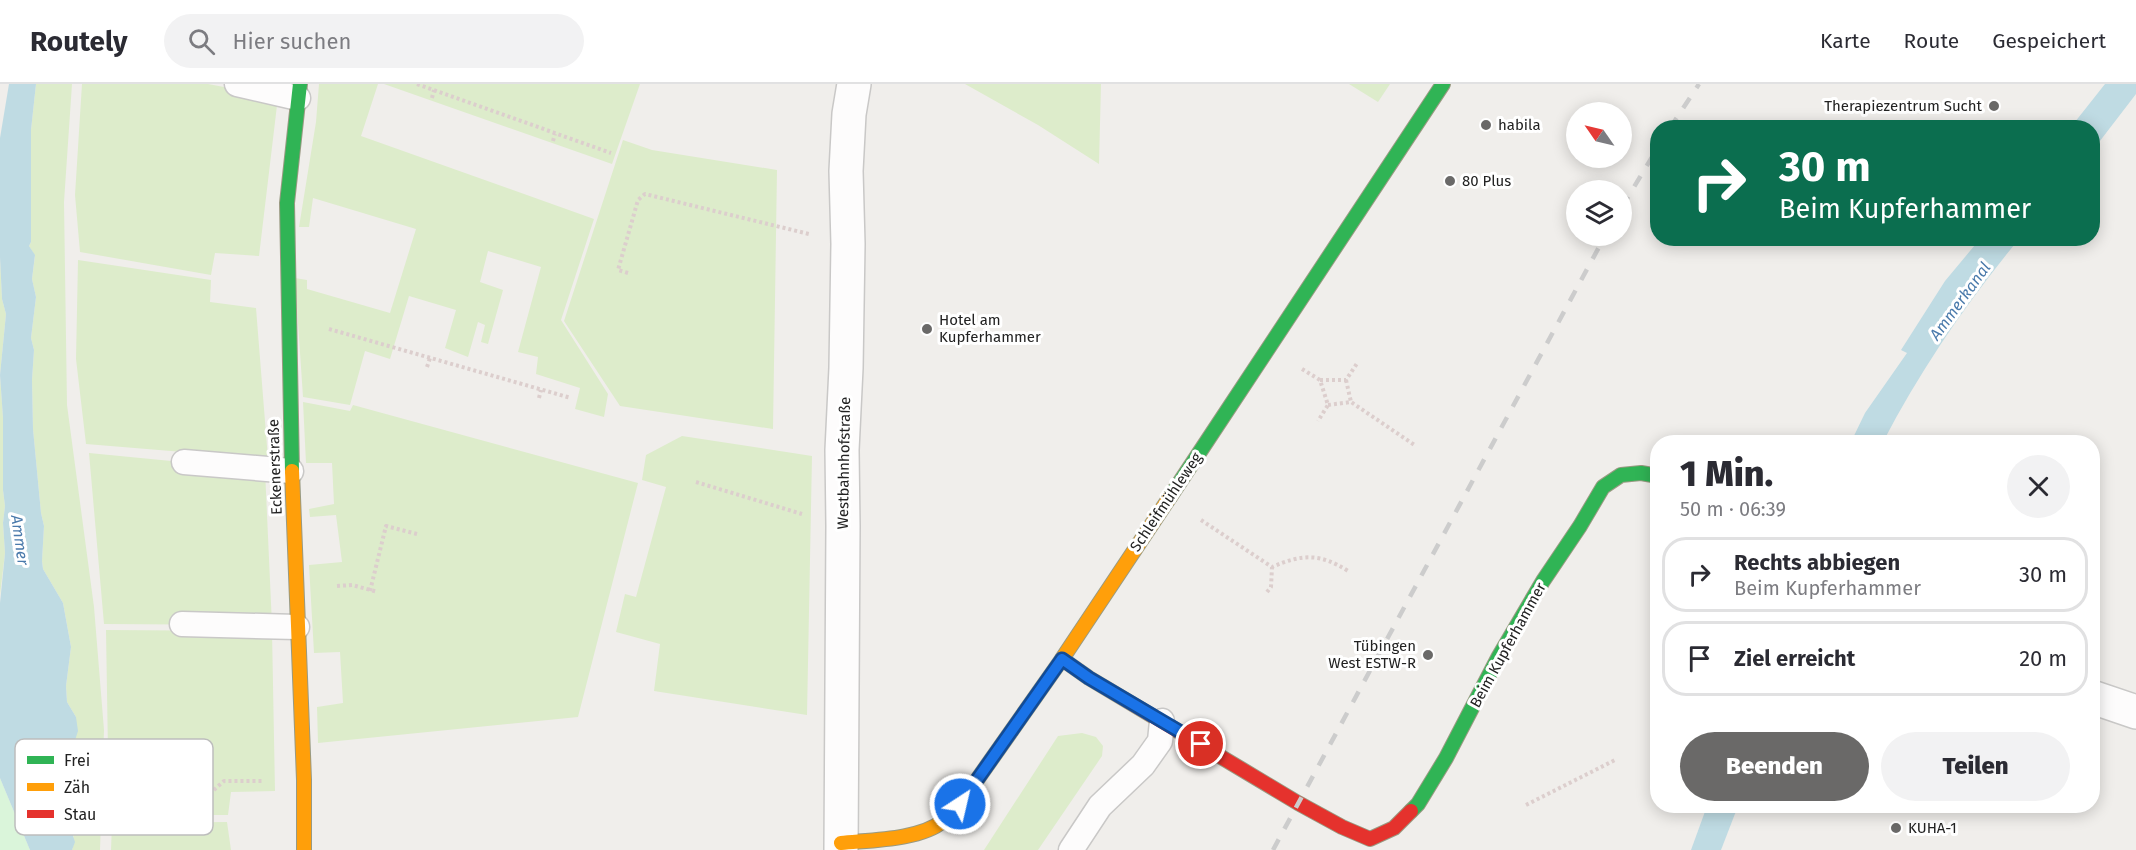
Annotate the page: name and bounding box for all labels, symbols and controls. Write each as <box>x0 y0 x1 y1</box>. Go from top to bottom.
search box <box>164 14 584 68</box>
text: Routely <box>30 25 128 58</box>
icon: search <box>185 25 218 58</box>
text: Hier suchen <box>233 28 351 55</box>
text: Karte <box>1820 28 1871 54</box>
text: Route <box>1904 28 1959 54</box>
text: Gespeichert <box>1992 28 2106 54</box>
place label: Therapiezentrum Sucht <box>1824 97 1983 115</box>
marker: Therapiezentrum Sucht <box>1987 99 2001 113</box>
north arrow <box>1566 102 1632 168</box>
map controls <box>1566 102 1632 246</box>
place label: habila <box>1498 116 1541 134</box>
marker: habila <box>1479 118 1493 132</box>
text: 30 m <box>1779 142 1871 192</box>
icon: right <box>1680 144 1758 222</box>
place label: 80 Plus <box>1462 172 1511 190</box>
marker: 80 Plus <box>1443 174 1457 188</box>
button: layers <box>1566 180 1632 246</box>
text: Beim Kupferhammer <box>1779 193 2031 225</box>
water label: Ammerkanal <box>1925 258 1995 344</box>
place label: Hotel am Kupferhammer <box>939 311 1041 346</box>
marker: Hotel am Kupferhammer <box>920 322 934 336</box>
street label: Westbahnhofstraße <box>834 396 854 530</box>
street label: Eckenerstraße <box>264 419 286 515</box>
street label: Schleifmühleweg <box>1126 449 1206 555</box>
text: 1 Min. <box>1680 452 1773 496</box>
button: close <box>2007 455 2070 518</box>
text: 50 m · 06:39 <box>1680 497 1786 521</box>
water label: Ammer <box>7 513 33 567</box>
text: Rechts abbiegen <box>1734 549 1900 576</box>
icon: right <box>1683 558 1716 591</box>
text: 30 m <box>2019 561 2067 588</box>
text: Beim Kupferhammer <box>1734 576 1921 600</box>
street label: Beim Kupferhammer <box>1466 579 1550 711</box>
place label: Tübingen West ESTW-R <box>1328 637 1416 672</box>
icon: arrive <box>1683 642 1716 675</box>
text: Ziel erreicht <box>1734 645 1855 672</box>
text: 20 m <box>2019 645 2067 672</box>
marker: Tübingen West ESTW-R <box>1421 648 1435 662</box>
pin <box>1175 718 1226 769</box>
icon: arrive <box>1184 727 1217 760</box>
button: Beenden <box>1680 732 1869 801</box>
button: Teilen <box>1881 732 2070 801</box>
legend <box>15 739 213 835</box>
text: Frei <box>64 751 90 770</box>
position arrow <box>928 772 992 836</box>
text: Zäh <box>64 778 90 797</box>
text: Stau <box>64 805 96 824</box>
place label: KUHA-1 <box>1908 819 1957 837</box>
marker: KUHA-1 <box>1889 821 1903 835</box>

